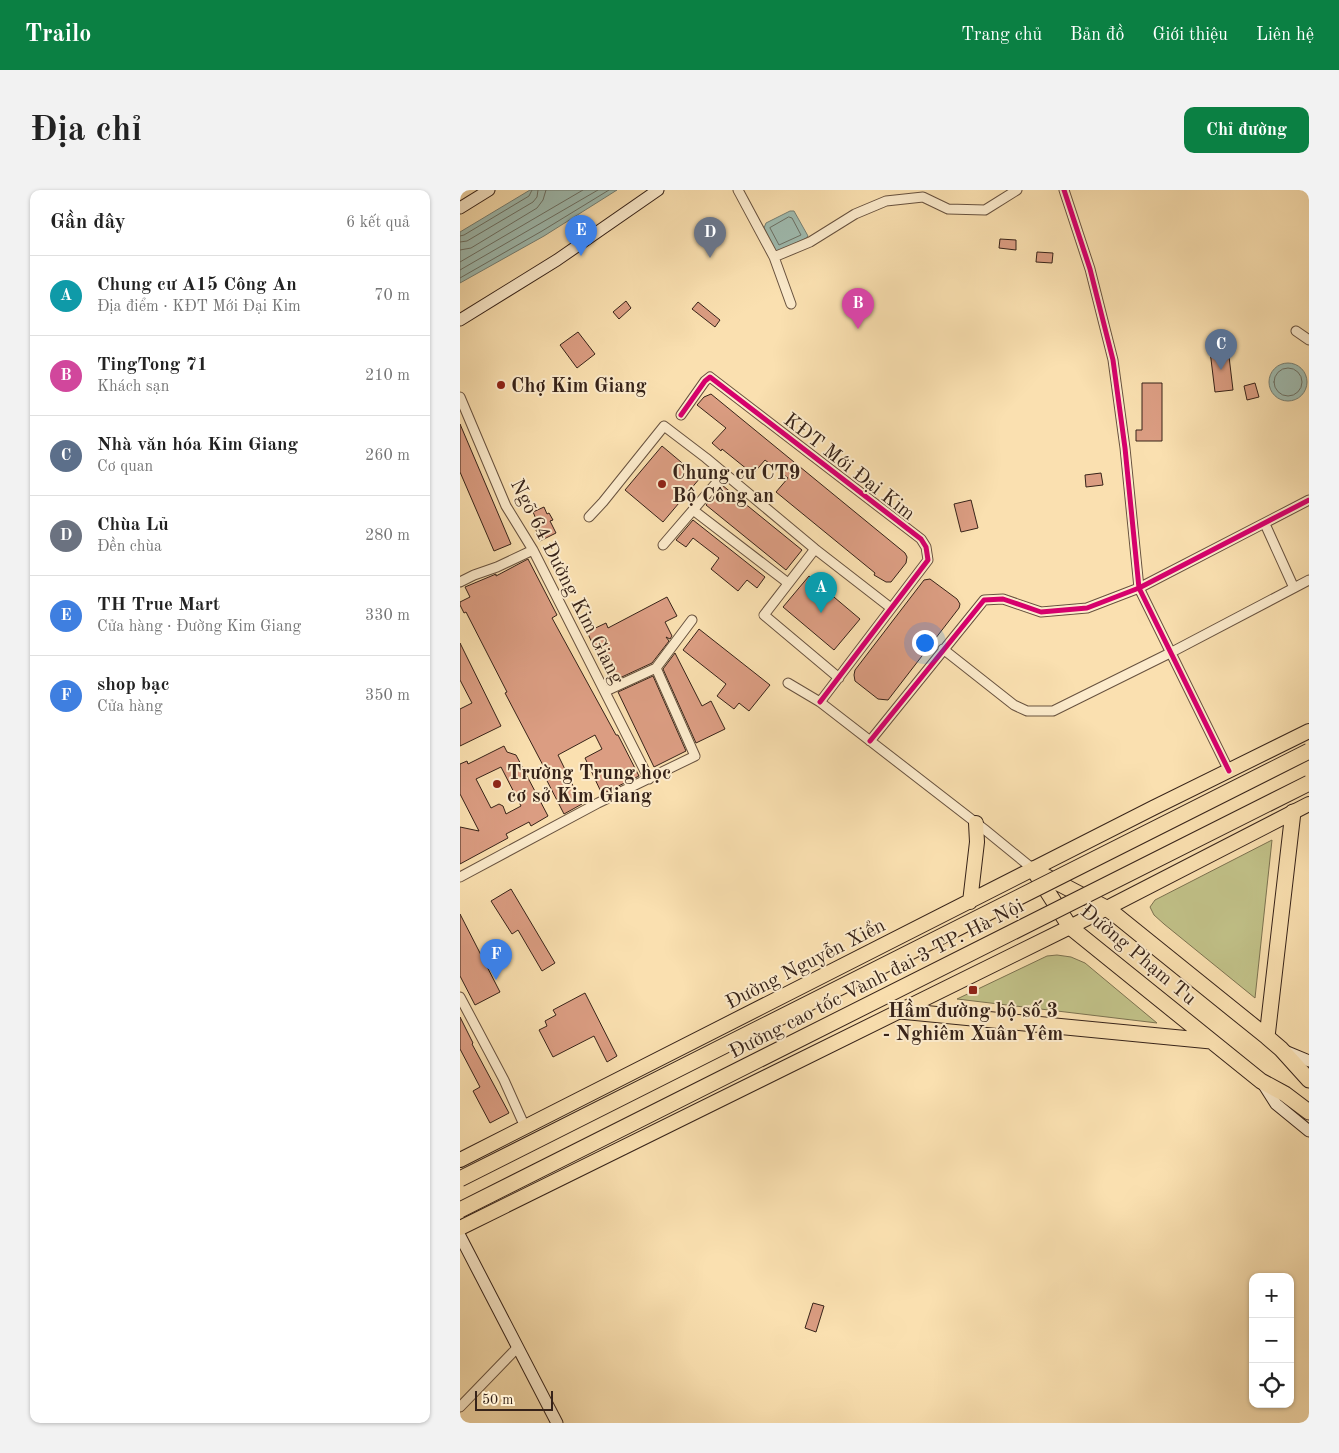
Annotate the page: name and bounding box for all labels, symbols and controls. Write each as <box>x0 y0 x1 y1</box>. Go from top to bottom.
text: Trailo <box>25 23 91 47</box>
text: Trang chủ <box>961 26 1042 44</box>
text: Bản đồ <box>1070 26 1124 44</box>
text: Giới thiệu <box>1152 26 1228 44</box>
text: Liên hệ <box>1256 26 1314 44</box>
button: Chỉ đường <box>1184 107 1309 153</box>
text: Địa chỉ <box>30 113 142 148</box>
text: Gần đây <box>50 212 126 233</box>
text: 6 kết quả <box>346 215 410 231</box>
pin: E <box>565 215 597 256</box>
pin: D <box>694 217 726 258</box>
text: Chung cư A15 Công An <box>97 276 297 295</box>
text: A <box>60 288 72 304</box>
text: 70 m <box>374 288 410 304</box>
pin: B <box>842 288 874 329</box>
text: Địa điểm · KĐT Mới Đại Kim <box>97 299 301 315</box>
pin: C <box>1205 329 1237 370</box>
text: TingTong 71 <box>97 356 208 375</box>
text: B <box>60 368 72 384</box>
text: 210 m <box>365 368 410 384</box>
place label: Chợ Kim Giang <box>511 377 647 397</box>
text: Khách sạn <box>97 379 169 395</box>
marker: Chợ Kim Giang <box>495 379 507 391</box>
street label: KĐT Mới Đại Kim <box>779 410 918 525</box>
text: Nhà văn hóa Kim Giang <box>97 436 298 455</box>
text: C <box>61 448 71 464</box>
text: 260 m <box>365 448 410 464</box>
text: Cơ quan <box>97 459 153 475</box>
place label: Chung cư CT9 Bộ Công an <box>672 464 800 507</box>
street label: Ngõ 64 Đường Kim Giang <box>506 476 627 688</box>
marker: Chung cư CT9 Bộ Công an <box>656 478 668 490</box>
text: Chùa Lủ <box>97 516 169 535</box>
text: D <box>60 528 72 544</box>
text: 280 m <box>365 528 410 544</box>
text: Đền chùa <box>97 539 162 555</box>
pin: A <box>805 572 837 613</box>
text: TH True Mart <box>97 596 220 615</box>
text: E <box>60 608 72 624</box>
text: 330 m <box>365 608 410 624</box>
text: Cửa hàng · Đường Kim Giang <box>97 619 301 635</box>
your location <box>912 630 938 656</box>
text: shop bạc <box>97 676 170 695</box>
text: F <box>61 688 71 704</box>
text: 350 m <box>365 688 410 704</box>
text: Cửa hàng <box>97 699 163 715</box>
place label: Trường Trung học cơ sở Kim Giang <box>507 764 671 807</box>
marker: Trường Trung học cơ sở Kim Giang <box>491 778 503 790</box>
street label: Đường cao tốc Vành đai 3 TP. Hà Nội <box>726 896 1027 1063</box>
street label: Đường Phạm Tu <box>1076 902 1200 1010</box>
street label: Đường Nguyễn Xiển <box>722 915 889 1014</box>
pin: F <box>480 939 512 980</box>
marker: Hầm đường bộ số 3 - Nghiêm Xuân Yêm <box>967 984 979 996</box>
place label: Hầm đường bộ số 3 - Nghiêm Xuân Yêm <box>883 998 1063 1045</box>
map controls <box>1249 1273 1294 1408</box>
button: + <box>1249 1273 1294 1318</box>
button: − <box>1249 1318 1294 1363</box>
button: locate <box>1249 1363 1294 1408</box>
scale bar <box>475 1388 552 1411</box>
text: 50 m <box>482 1393 513 1407</box>

